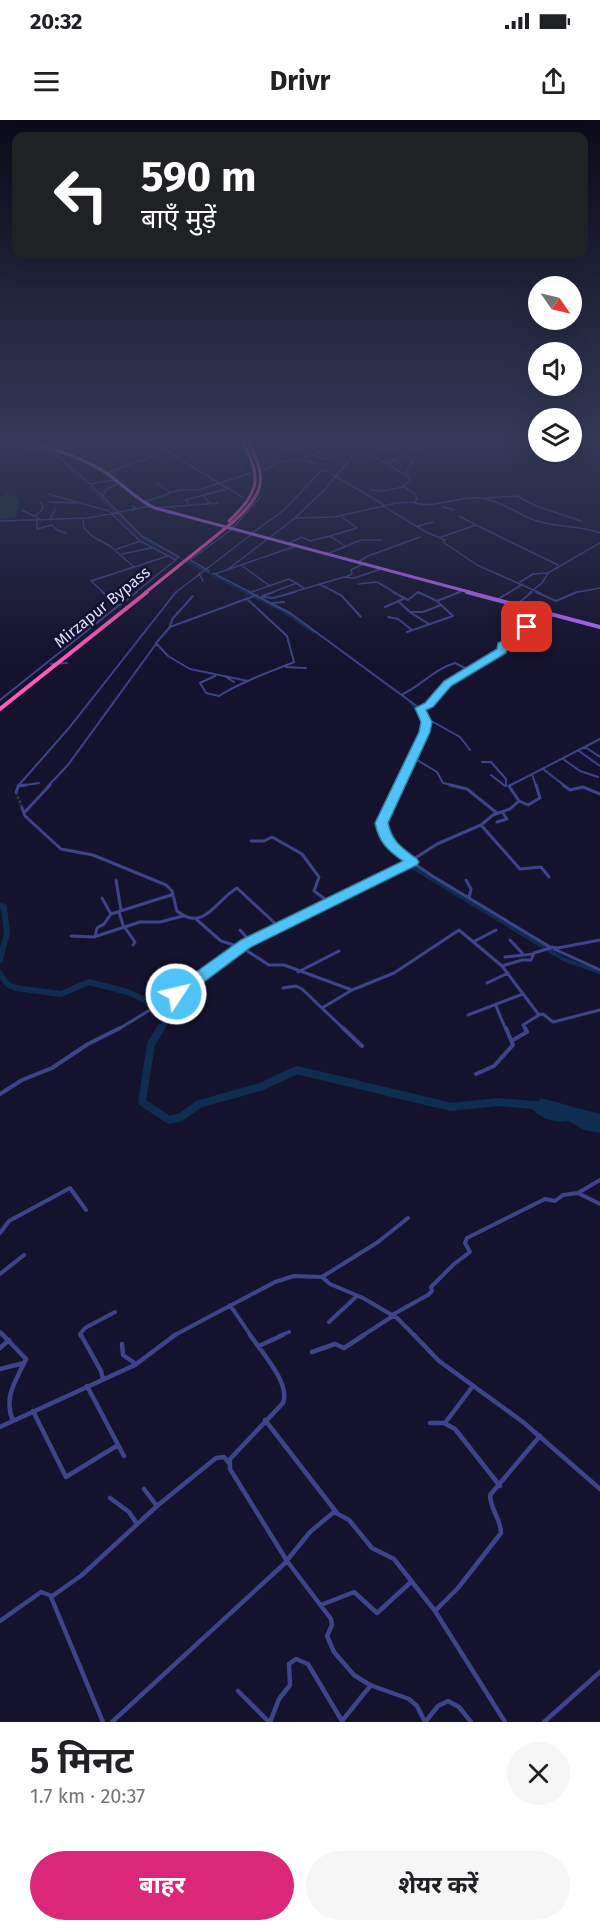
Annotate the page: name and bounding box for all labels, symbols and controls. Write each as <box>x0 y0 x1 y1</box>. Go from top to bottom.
text: 20:32 <box>30 8 82 35</box>
icon: menu <box>30 65 63 98</box>
text: Drivr <box>270 65 330 97</box>
icon: share <box>537 65 570 98</box>
text: 590 m <box>141 152 256 202</box>
icon: left <box>42 156 120 234</box>
text: बाएँ मुड़ें <box>141 203 216 235</box>
north arrow <box>528 276 582 330</box>
map controls <box>528 276 582 462</box>
button: sound <box>528 342 582 396</box>
button: layers <box>528 408 582 462</box>
street label: Mirzapur Bypass <box>50 563 154 651</box>
pin <box>501 601 552 652</box>
icon: arrive <box>510 610 543 643</box>
position arrow <box>144 962 208 1026</box>
text: 5 मिनट <box>30 1739 133 1783</box>
button: close <box>507 1742 570 1805</box>
text: 1.7 km · 20:37 <box>30 1784 145 1808</box>
button: बाहर <box>30 1851 294 1920</box>
button: शेयर करें <box>306 1851 570 1920</box>

